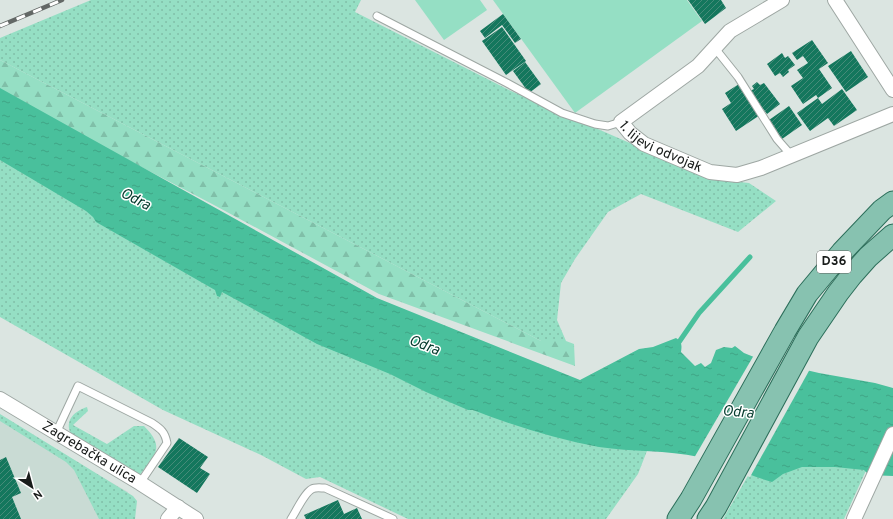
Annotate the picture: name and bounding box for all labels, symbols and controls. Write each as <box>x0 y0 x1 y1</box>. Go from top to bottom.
street label: 1. lijevi odvojak <box>615 118 705 176</box>
water label: Odra <box>117 184 154 216</box>
road number: D36 <box>817 251 851 273</box>
water label: Odra <box>406 331 442 361</box>
water label: Odra <box>721 402 755 424</box>
street label: Zagrebačka ulica <box>39 418 140 487</box>
north arrow <box>12 467 52 507</box>
text: N <box>30 486 45 502</box>

